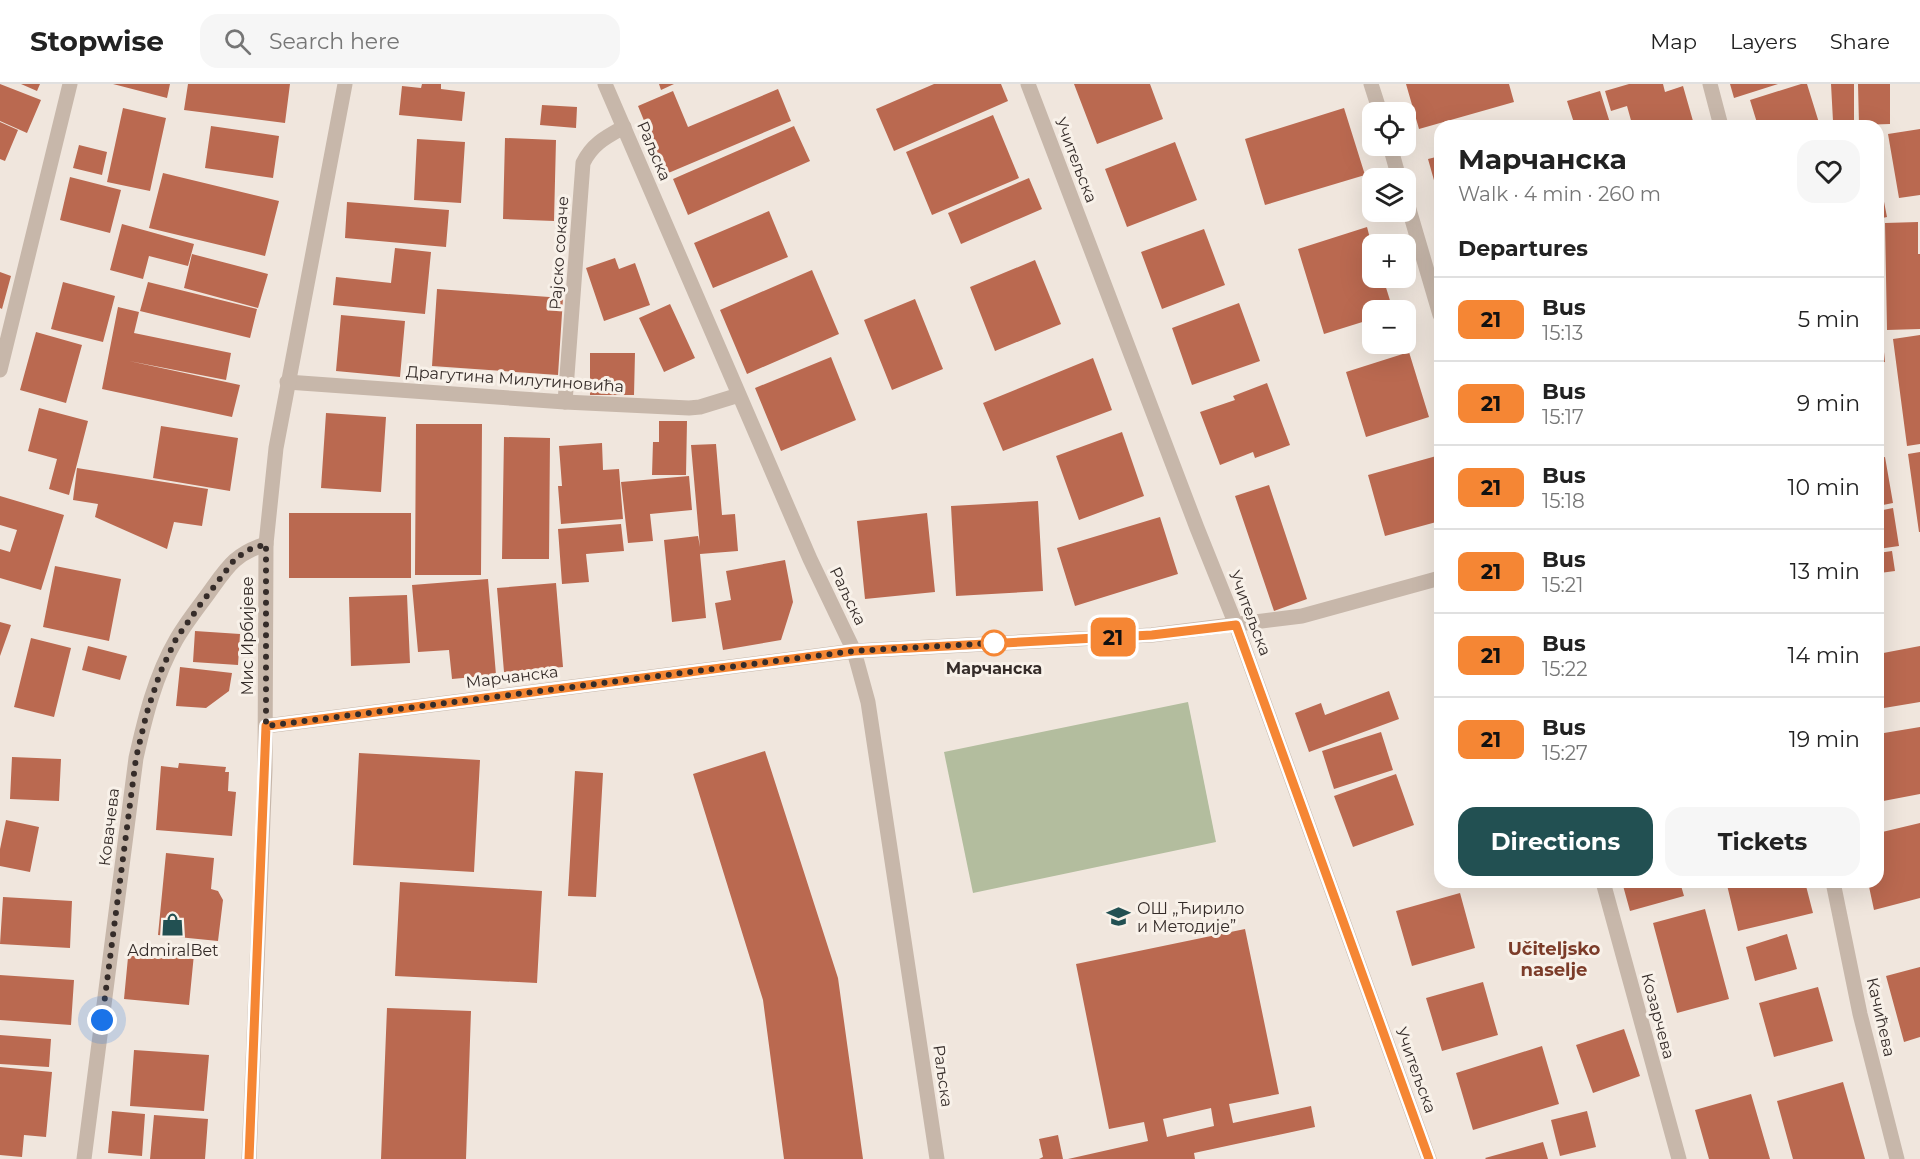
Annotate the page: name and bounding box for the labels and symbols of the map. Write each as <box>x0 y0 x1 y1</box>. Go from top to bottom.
street label: Учитељска <box>1051 115 1101 205</box>
street label: Раљска <box>633 118 675 184</box>
street label: Рајско сокаче <box>546 195 572 311</box>
street label: Драгутина Милутиновића <box>406 362 624 396</box>
street label: Раљска <box>826 564 870 628</box>
street label: Учитељска <box>1225 568 1275 658</box>
street label: Мис Ирбијеве <box>238 576 257 696</box>
line badge: 21 <box>1086 618 1140 656</box>
marker: Марчанска <box>981 630 1007 656</box>
place label: Марчанска <box>946 659 1042 678</box>
street label: Марчанска <box>465 662 559 692</box>
street label: Ковачева <box>95 787 123 867</box>
place label: ОШ „Ћирило и Методије” <box>1137 899 1245 936</box>
school or university icon: ОШ „Ћирило и Методије” <box>1106 904 1132 930</box>
shop icon: AdmiralBet <box>160 912 186 938</box>
district label: Učiteljsko naselje <box>1508 938 1601 981</box>
place label: AdmiralBet <box>127 941 219 960</box>
street label: Козарчева <box>1637 971 1679 1061</box>
street label: Качићева <box>1863 976 1899 1058</box>
your location <box>87 1005 117 1035</box>
street label: Учитељска <box>1392 1024 1440 1116</box>
street label: Раљска <box>929 1044 957 1108</box>

